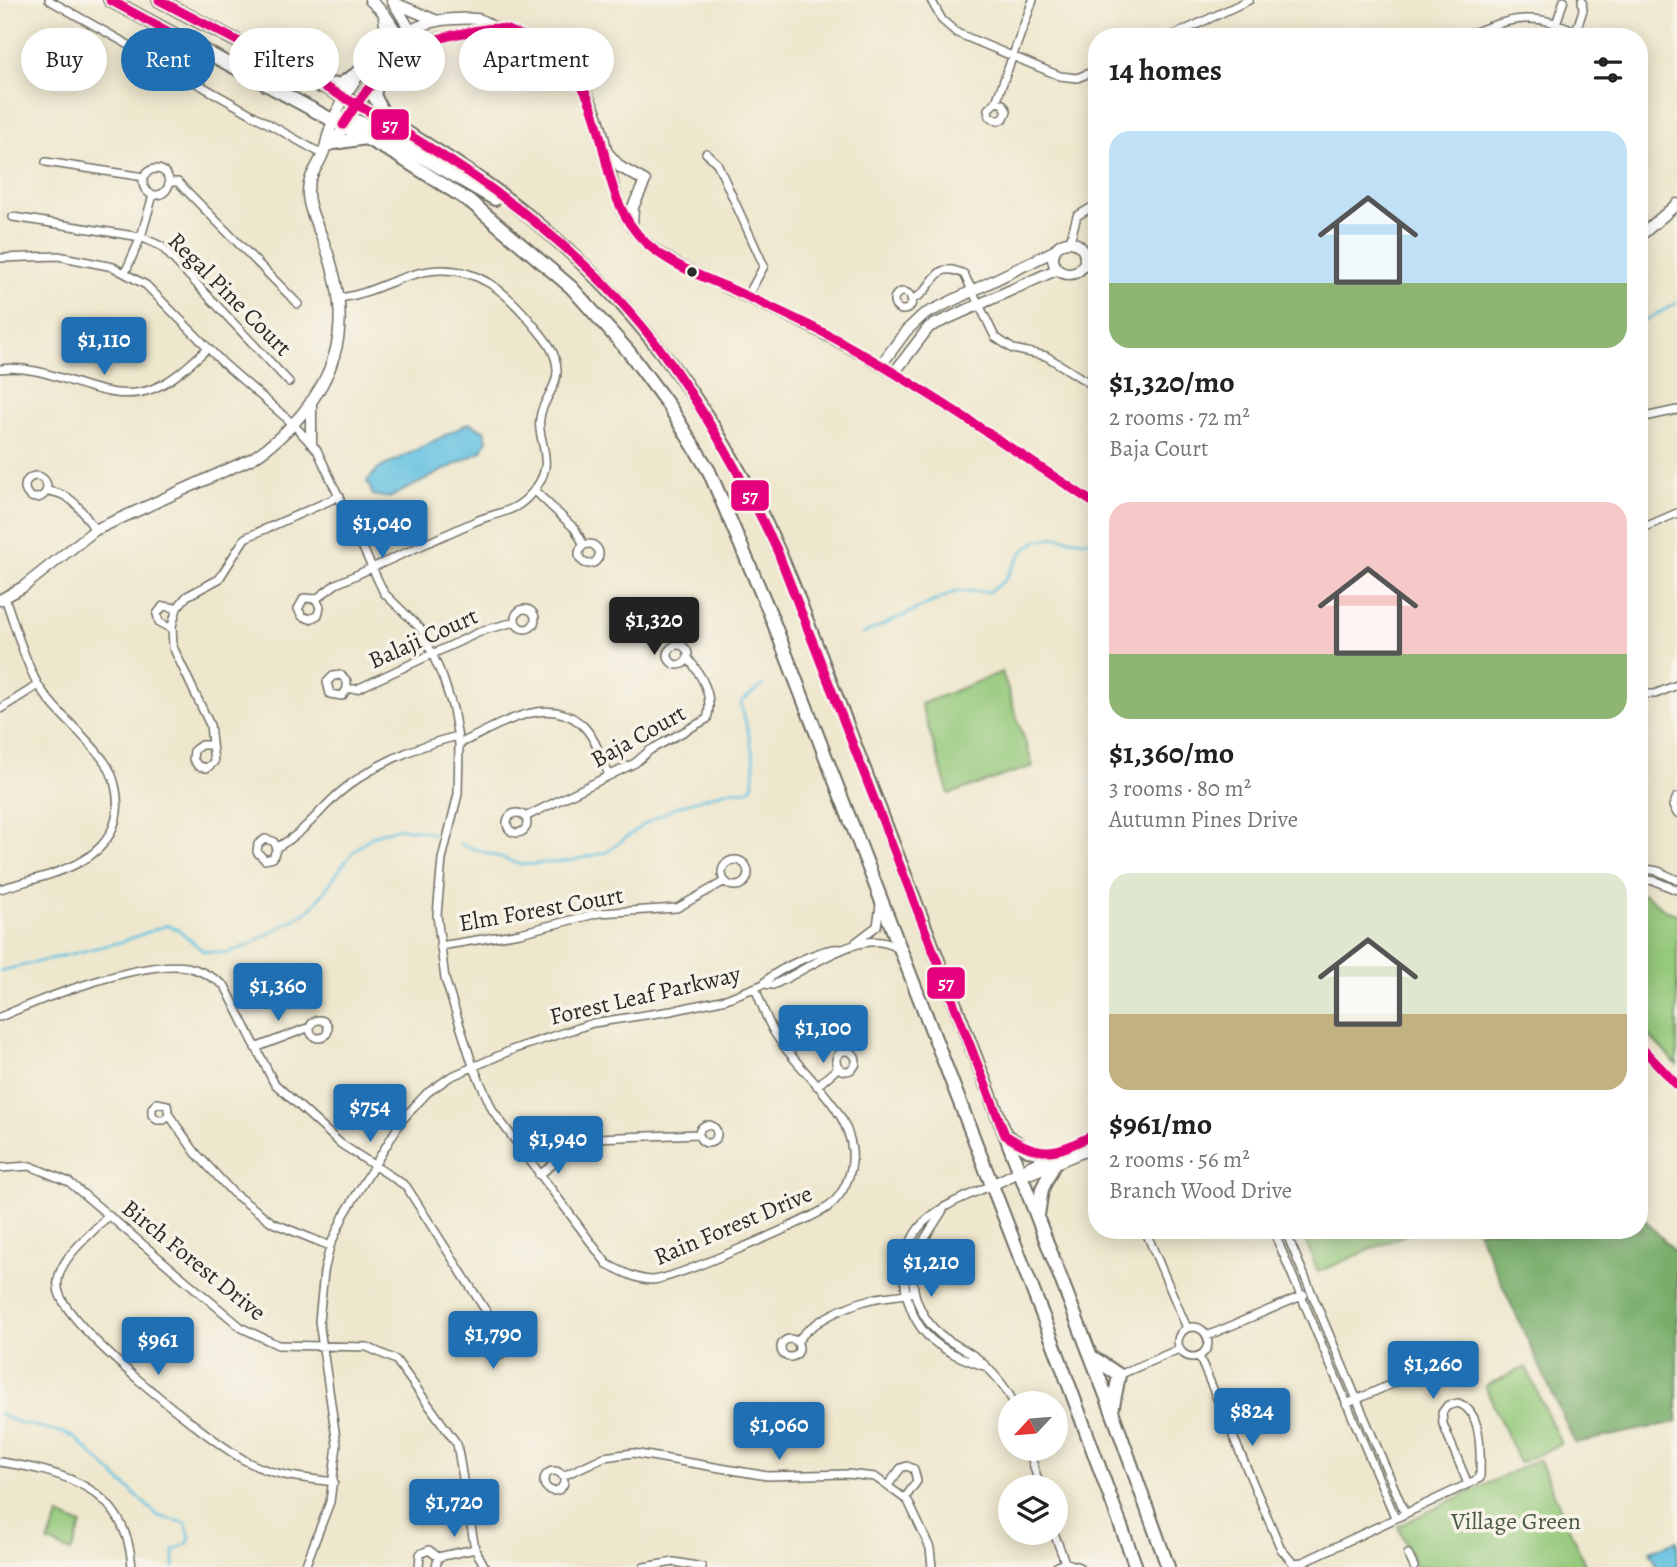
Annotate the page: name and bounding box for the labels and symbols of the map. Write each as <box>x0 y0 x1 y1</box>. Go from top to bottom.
line badge: 57 <box>370 108 410 141</box>
text: 57 <box>382 112 399 138</box>
street label: Regal Pine Court <box>161 225 299 363</box>
unlabelled marker <box>685 265 699 279</box>
pin: $1,110 <box>47 318 161 377</box>
line badge: 57 <box>730 479 770 512</box>
text: 57 <box>742 483 759 509</box>
pin: $1,040 <box>325 500 439 560</box>
pin: $1,320 <box>597 598 711 657</box>
street label: Balaji Court <box>363 600 483 676</box>
street label: Baja Court <box>585 697 691 775</box>
street label: Elm Forest Court <box>456 879 626 939</box>
street label: Forest Leaf Parkway <box>546 957 744 1033</box>
pin: $1,360 <box>221 964 335 1023</box>
line badge: 57 <box>926 966 966 1000</box>
text: 57 <box>938 970 955 996</box>
pin: $1,100 <box>766 1006 880 1065</box>
pin: $754 <box>329 1084 411 1144</box>
pin: $1,940 <box>501 1116 615 1176</box>
street label: Rain Forest Drive <box>649 1177 817 1273</box>
street label: Birch Forest Drive <box>115 1192 273 1328</box>
pin: $1,210 <box>874 1240 988 1299</box>
pin: $1,790 <box>436 1312 550 1371</box>
pin: $961 <box>117 1318 199 1377</box>
pin: $1,260 <box>1376 1342 1490 1401</box>
pin: $824 <box>1211 1388 1293 1448</box>
north arrow <box>998 1391 1068 1461</box>
pin: $1,060 <box>722 1402 836 1462</box>
pin: $1,720 <box>397 1480 511 1539</box>
park label: Village Green <box>1450 1505 1581 1537</box>

